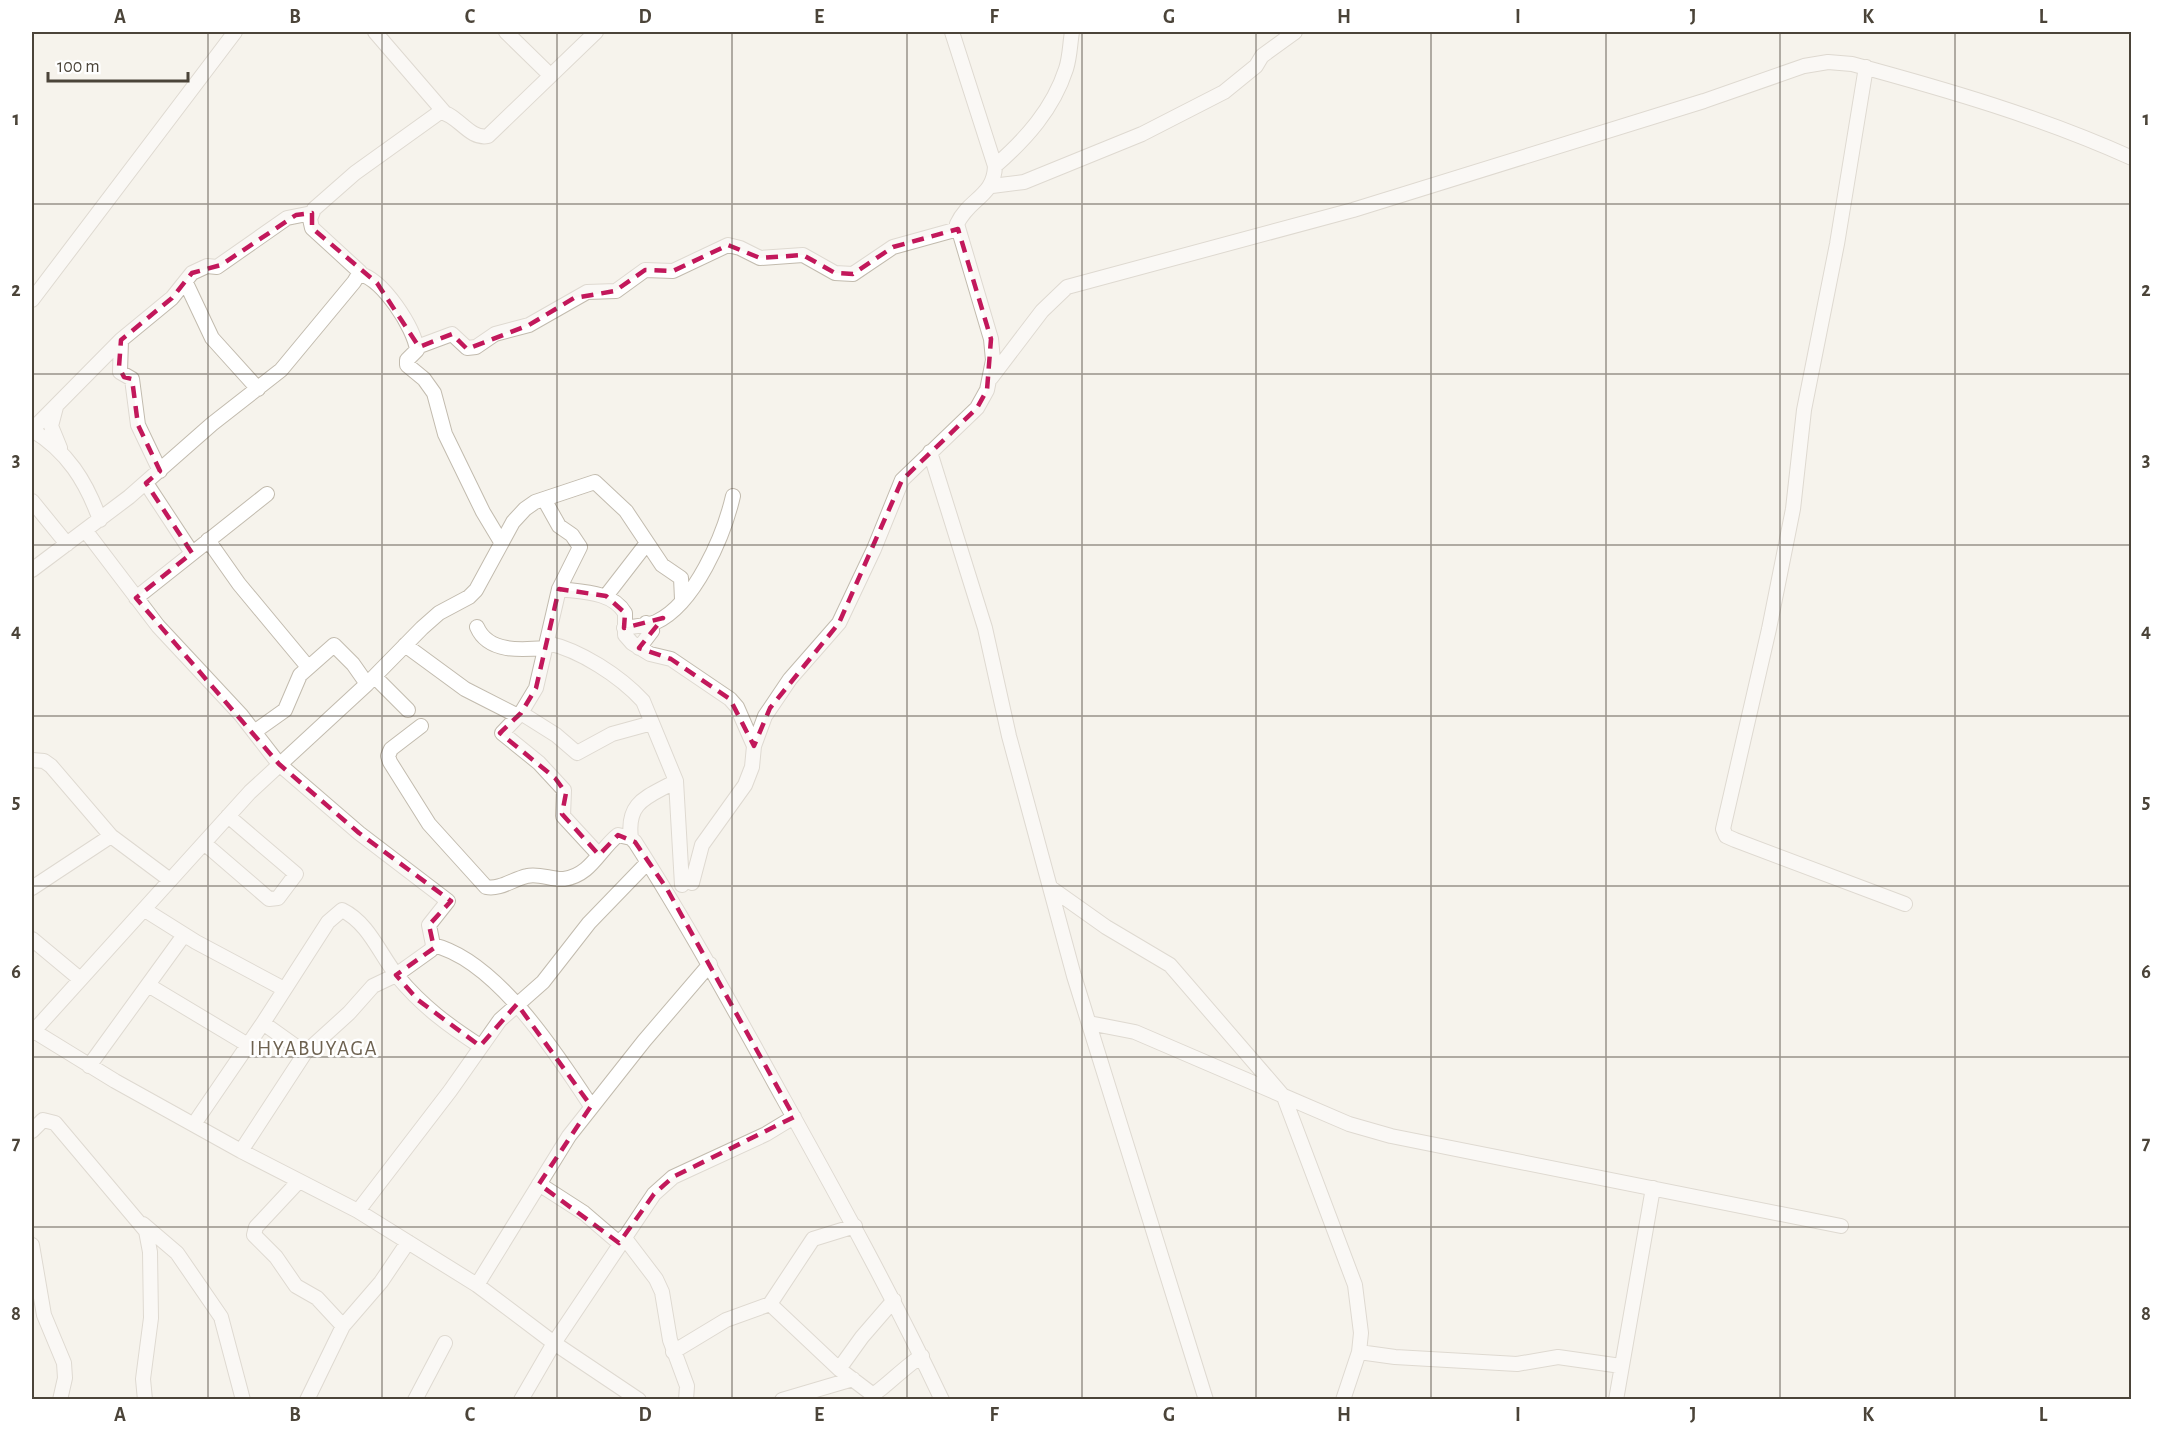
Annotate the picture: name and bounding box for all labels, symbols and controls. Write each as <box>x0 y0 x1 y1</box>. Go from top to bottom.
text: A <box>114 7 126 27</box>
text: B <box>289 7 301 27</box>
text: C <box>465 7 476 27</box>
text: D <box>638 7 652 27</box>
text: E <box>814 7 824 27</box>
text: F <box>989 7 999 27</box>
text: G <box>1163 7 1175 27</box>
text: H <box>1337 7 1351 27</box>
text: I <box>1515 7 1521 27</box>
text: J <box>1690 7 1696 27</box>
text: K <box>1862 7 1874 27</box>
text: L <box>2039 7 2048 27</box>
scale bar <box>48 45 188 83</box>
text: 100 m <box>57 58 100 76</box>
text: 1 <box>12 109 20 129</box>
text: 1 <box>2142 109 2150 129</box>
text: 2 <box>11 280 21 300</box>
text: 2 <box>2141 280 2151 300</box>
text: 3 <box>12 450 20 470</box>
text: 3 <box>2142 450 2150 470</box>
text: 4 <box>11 621 21 641</box>
text: 4 <box>2141 621 2151 641</box>
text: 5 <box>12 792 20 812</box>
text: 5 <box>2142 792 2150 812</box>
text: 6 <box>11 962 21 982</box>
text: 6 <box>2141 962 2151 982</box>
district label: IHYABUYAGA <box>250 1038 378 1059</box>
text: 7 <box>12 1133 21 1153</box>
text: 7 <box>2142 1133 2151 1153</box>
text: 8 <box>11 1304 21 1324</box>
text: 8 <box>2141 1304 2151 1324</box>
text: A <box>114 1405 126 1425</box>
text: B <box>289 1405 301 1425</box>
text: C <box>465 1405 476 1425</box>
text: D <box>638 1405 652 1425</box>
text: E <box>814 1405 824 1425</box>
text: F <box>989 1405 999 1425</box>
text: G <box>1163 1405 1175 1425</box>
text: H <box>1337 1405 1351 1425</box>
text: I <box>1515 1405 1521 1425</box>
text: J <box>1690 1405 1696 1425</box>
text: K <box>1862 1405 1874 1425</box>
text: L <box>2039 1405 2048 1425</box>

